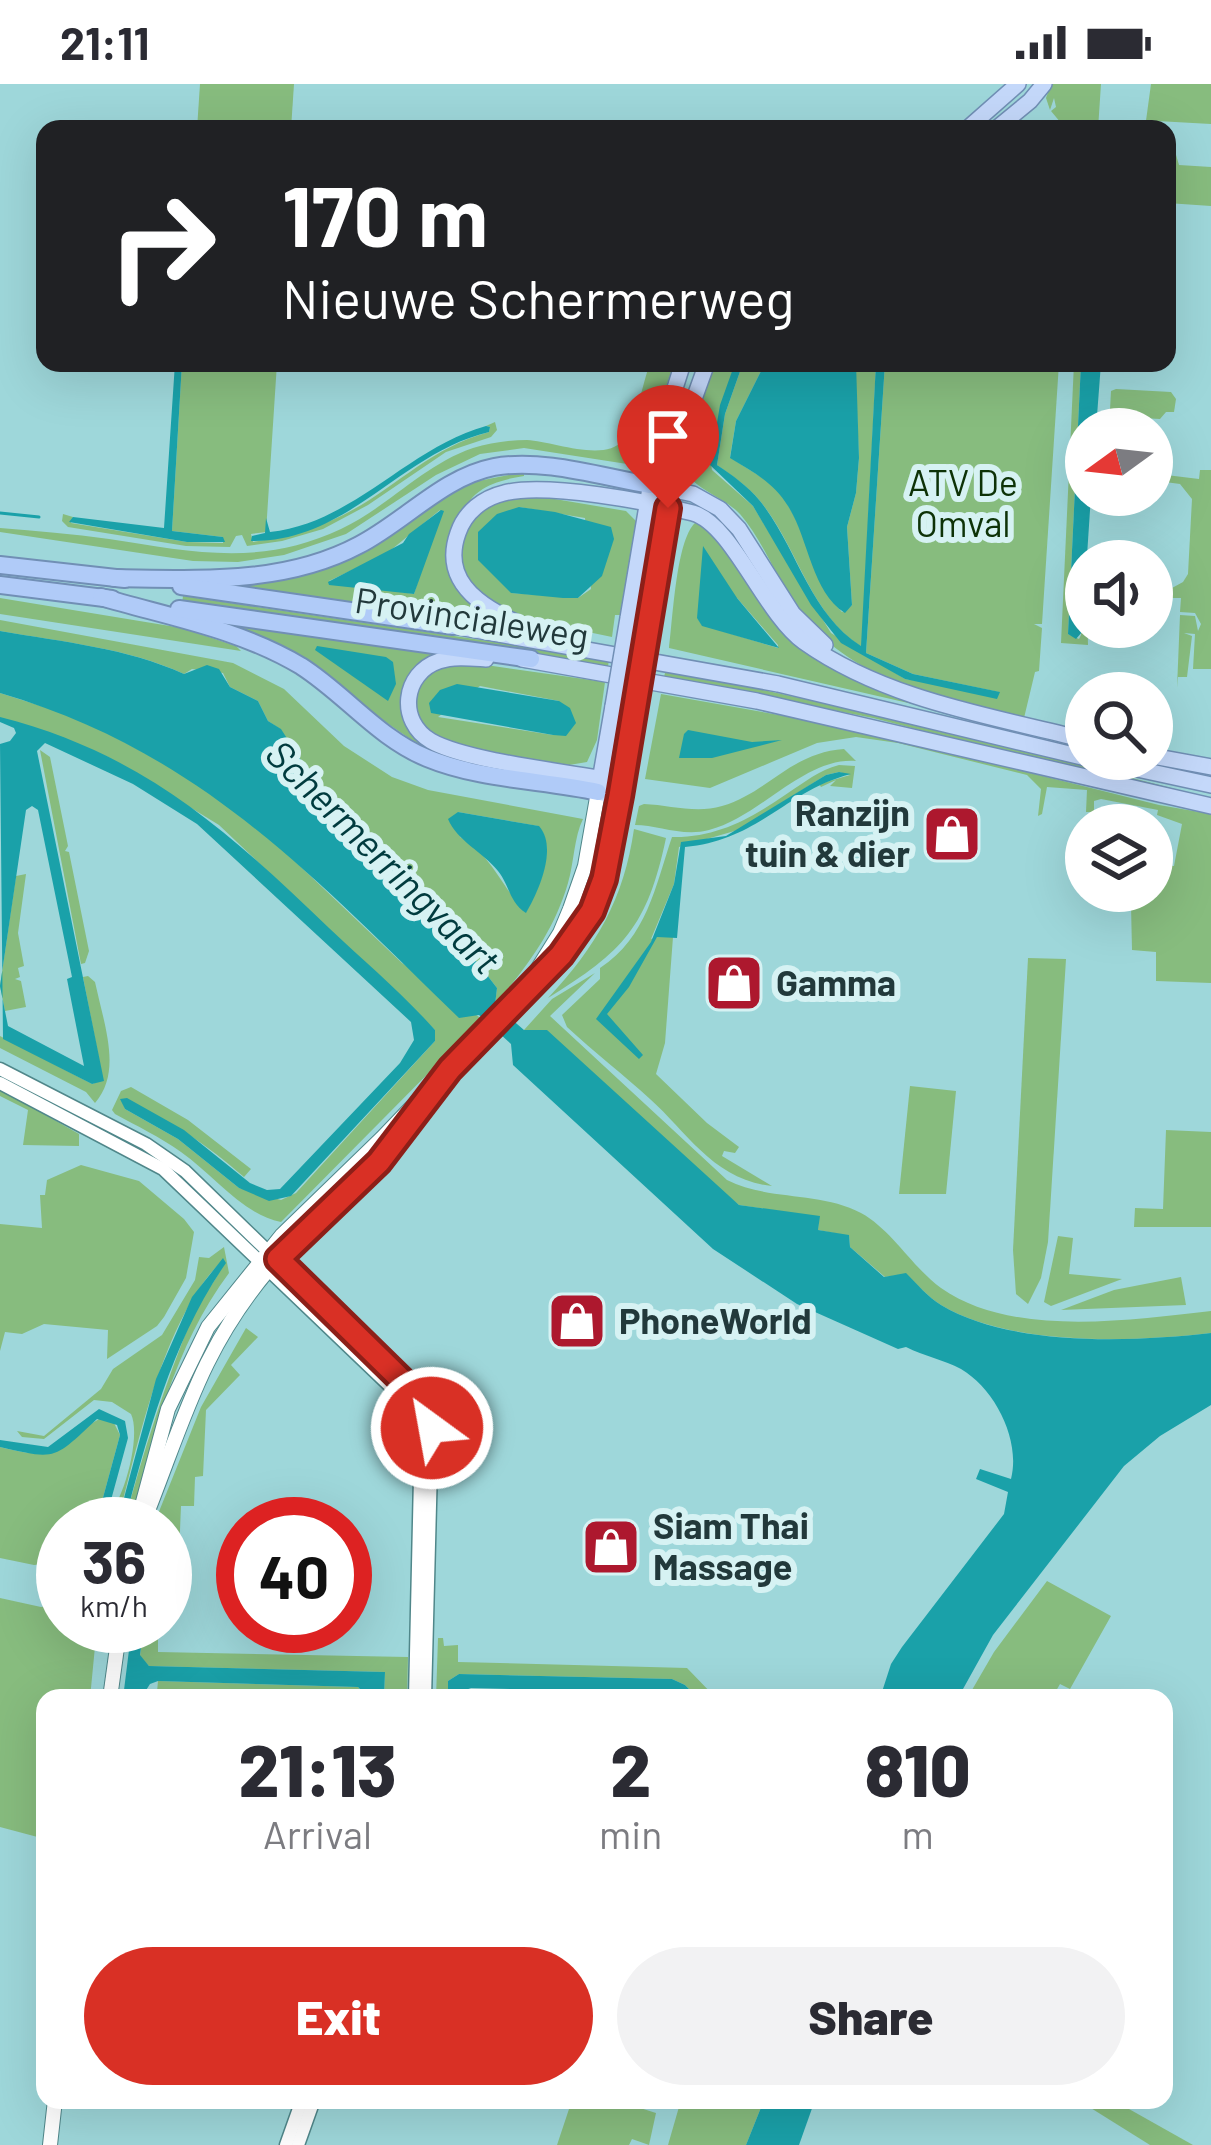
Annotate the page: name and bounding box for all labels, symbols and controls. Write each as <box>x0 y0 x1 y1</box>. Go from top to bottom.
text: 21:11 <box>60 15 149 69</box>
text: 170 m <box>282 163 488 264</box>
icon: right <box>84 168 240 324</box>
text: Nieuwe Schermerweg <box>282 265 794 330</box>
pin <box>617 385 719 508</box>
icon: arrive <box>635 403 701 469</box>
north arrow <box>1065 408 1173 516</box>
map controls <box>1065 408 1173 912</box>
park label: ATV De Omval <box>908 460 1018 544</box>
button: sound <box>1065 540 1173 648</box>
street label: Provincialeweg <box>352 577 592 656</box>
button: search <box>1065 672 1173 780</box>
water label: Schermerringvaart <box>257 729 511 983</box>
place label: Ranzijn tuin & dier <box>745 790 910 874</box>
shop icon: Ranzijn tuin & dier <box>921 803 983 865</box>
button: layers <box>1065 804 1173 912</box>
shop icon: Gamma <box>703 952 765 1014</box>
place label: Gamma <box>776 960 896 1003</box>
shop icon: PhoneWorld <box>546 1290 608 1352</box>
place label: PhoneWorld <box>619 1298 812 1341</box>
position arrow <box>369 1365 495 1491</box>
speed limit sign: 40 <box>216 1497 372 1653</box>
place label: Siam Thai Massage <box>653 1503 809 1587</box>
shop icon: Siam Thai Massage <box>580 1516 642 1578</box>
text: 36 <box>82 1524 146 1596</box>
text: km/h <box>80 1587 148 1623</box>
text: 21:13 <box>238 1725 397 1811</box>
text: 2 <box>610 1725 651 1811</box>
text: 810 <box>865 1725 971 1811</box>
text: Arrival <box>263 1810 372 1857</box>
text: min <box>599 1810 662 1857</box>
text: m <box>901 1810 934 1857</box>
button: Exit <box>84 1947 593 2085</box>
button: Share <box>617 1947 1125 2085</box>

